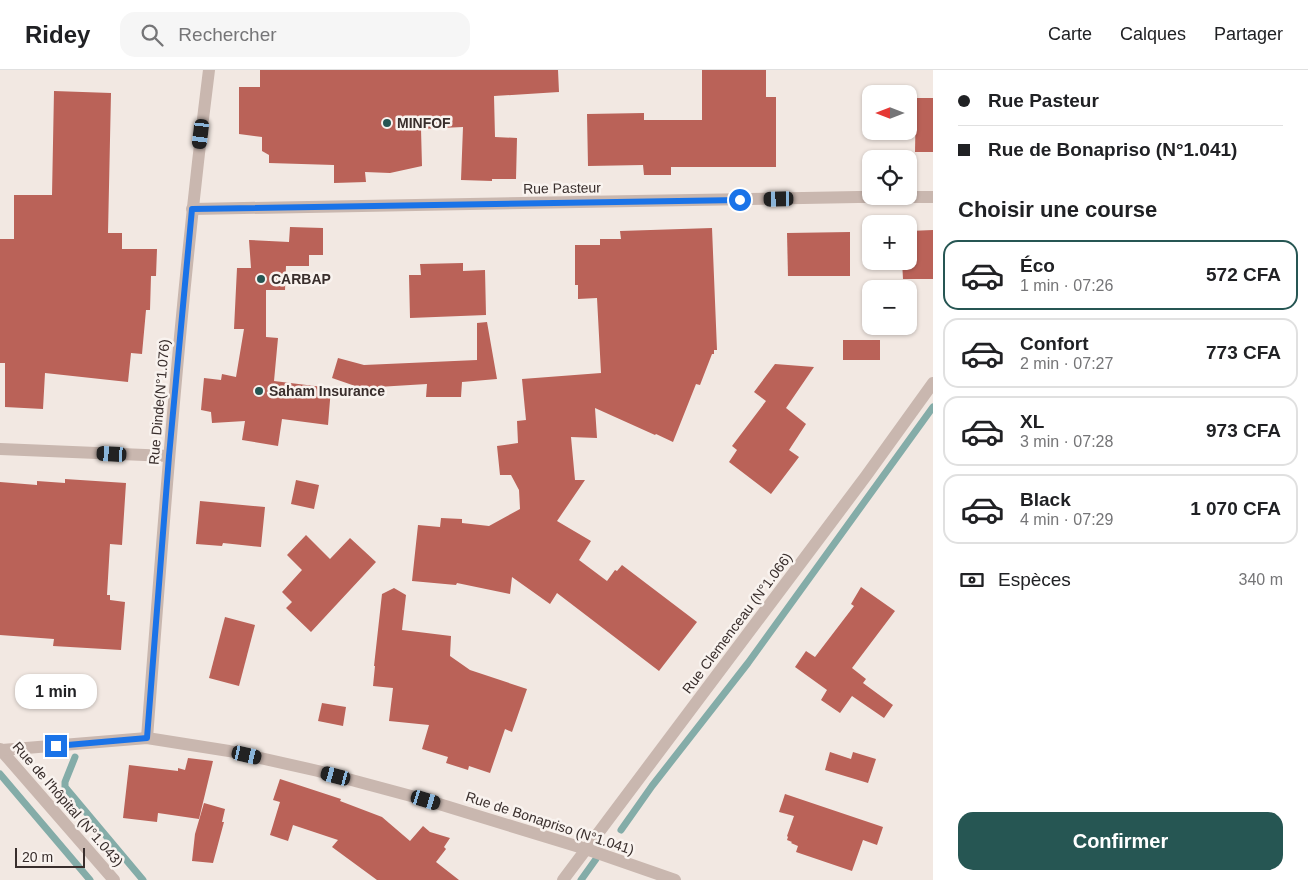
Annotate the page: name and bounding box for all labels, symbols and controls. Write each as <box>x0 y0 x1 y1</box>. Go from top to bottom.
search box <box>120 12 470 57</box>
text: Ridey <box>25 21 90 48</box>
icon: search <box>138 21 166 49</box>
text: Rechercher <box>178 24 277 45</box>
text: Carte <box>1048 24 1092 44</box>
text: Calques <box>1120 24 1186 44</box>
text: Partager <box>1214 24 1283 44</box>
north arrow <box>862 85 918 140</box>
map controls <box>862 85 917 335</box>
text: Rue Pasteur <box>988 90 1099 111</box>
place label: MINFOF <box>397 115 451 131</box>
marker: MINFOF <box>381 117 393 129</box>
car <box>191 118 210 150</box>
text: Rue de Bonapriso (N°1.041) <box>988 139 1237 160</box>
button: locate <box>862 150 917 205</box>
street label: Rue Pasteur <box>523 179 601 197</box>
route start <box>729 189 751 211</box>
car <box>763 191 794 207</box>
text: Choisir une course <box>958 197 1157 222</box>
button: + <box>862 215 917 270</box>
icon: car <box>960 253 1005 298</box>
text: Éco <box>1020 255 1055 276</box>
text: 572 CFA <box>1206 264 1281 285</box>
place label: CARBAP <box>271 271 331 287</box>
marker: CARBAP <box>255 273 267 285</box>
text: 1 min · 07:26 <box>1020 277 1113 294</box>
button: − <box>862 280 917 335</box>
icon: car <box>960 331 1005 376</box>
text: Confort <box>1020 333 1089 354</box>
street label: Rue Dinde(N°1.076) <box>146 338 172 466</box>
text: 773 CFA <box>1206 342 1281 363</box>
text: 2 min · 07:27 <box>1020 355 1113 372</box>
place label: Saham Insurance <box>269 383 385 399</box>
marker: Saham Insurance <box>253 385 265 397</box>
icon: car <box>960 409 1005 454</box>
text: XL <box>1020 411 1044 432</box>
text: 973 CFA <box>1206 420 1281 441</box>
text: 3 min · 07:28 <box>1020 433 1113 450</box>
car <box>96 446 127 462</box>
icon: car <box>960 487 1005 532</box>
text: Black <box>1020 489 1071 510</box>
text: 1 070 CFA <box>1190 498 1281 519</box>
text: 4 min · 07:29 <box>1020 511 1113 528</box>
street label: Rue Clemenceau (N°1.066) <box>679 549 795 697</box>
icon: cash <box>958 566 986 594</box>
text: Espèces <box>998 569 1071 590</box>
text: 340 m <box>1239 571 1283 588</box>
callout: 1 min <box>15 674 97 708</box>
text: 1 min <box>35 683 77 700</box>
route end <box>45 735 67 757</box>
street label: Rue de l'hôpital (N°1.043) <box>9 738 127 870</box>
car <box>230 744 263 766</box>
car <box>319 765 352 787</box>
car <box>409 788 442 812</box>
street label: Rue de Bonapriso (N°1.041) <box>464 788 636 858</box>
button: Confirmer <box>958 812 1283 870</box>
scale bar <box>15 845 85 868</box>
text: 20 m <box>22 849 53 865</box>

